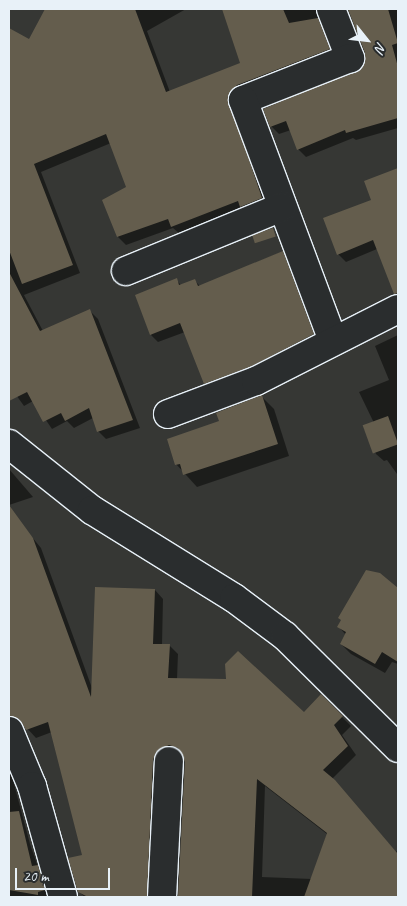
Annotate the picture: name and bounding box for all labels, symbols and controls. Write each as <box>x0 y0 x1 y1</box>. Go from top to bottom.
north arrow <box>342 15 392 65</box>
text: N <box>371 40 390 55</box>
scale bar <box>18 858 112 890</box>
text: 20 m <box>23 867 49 886</box>

